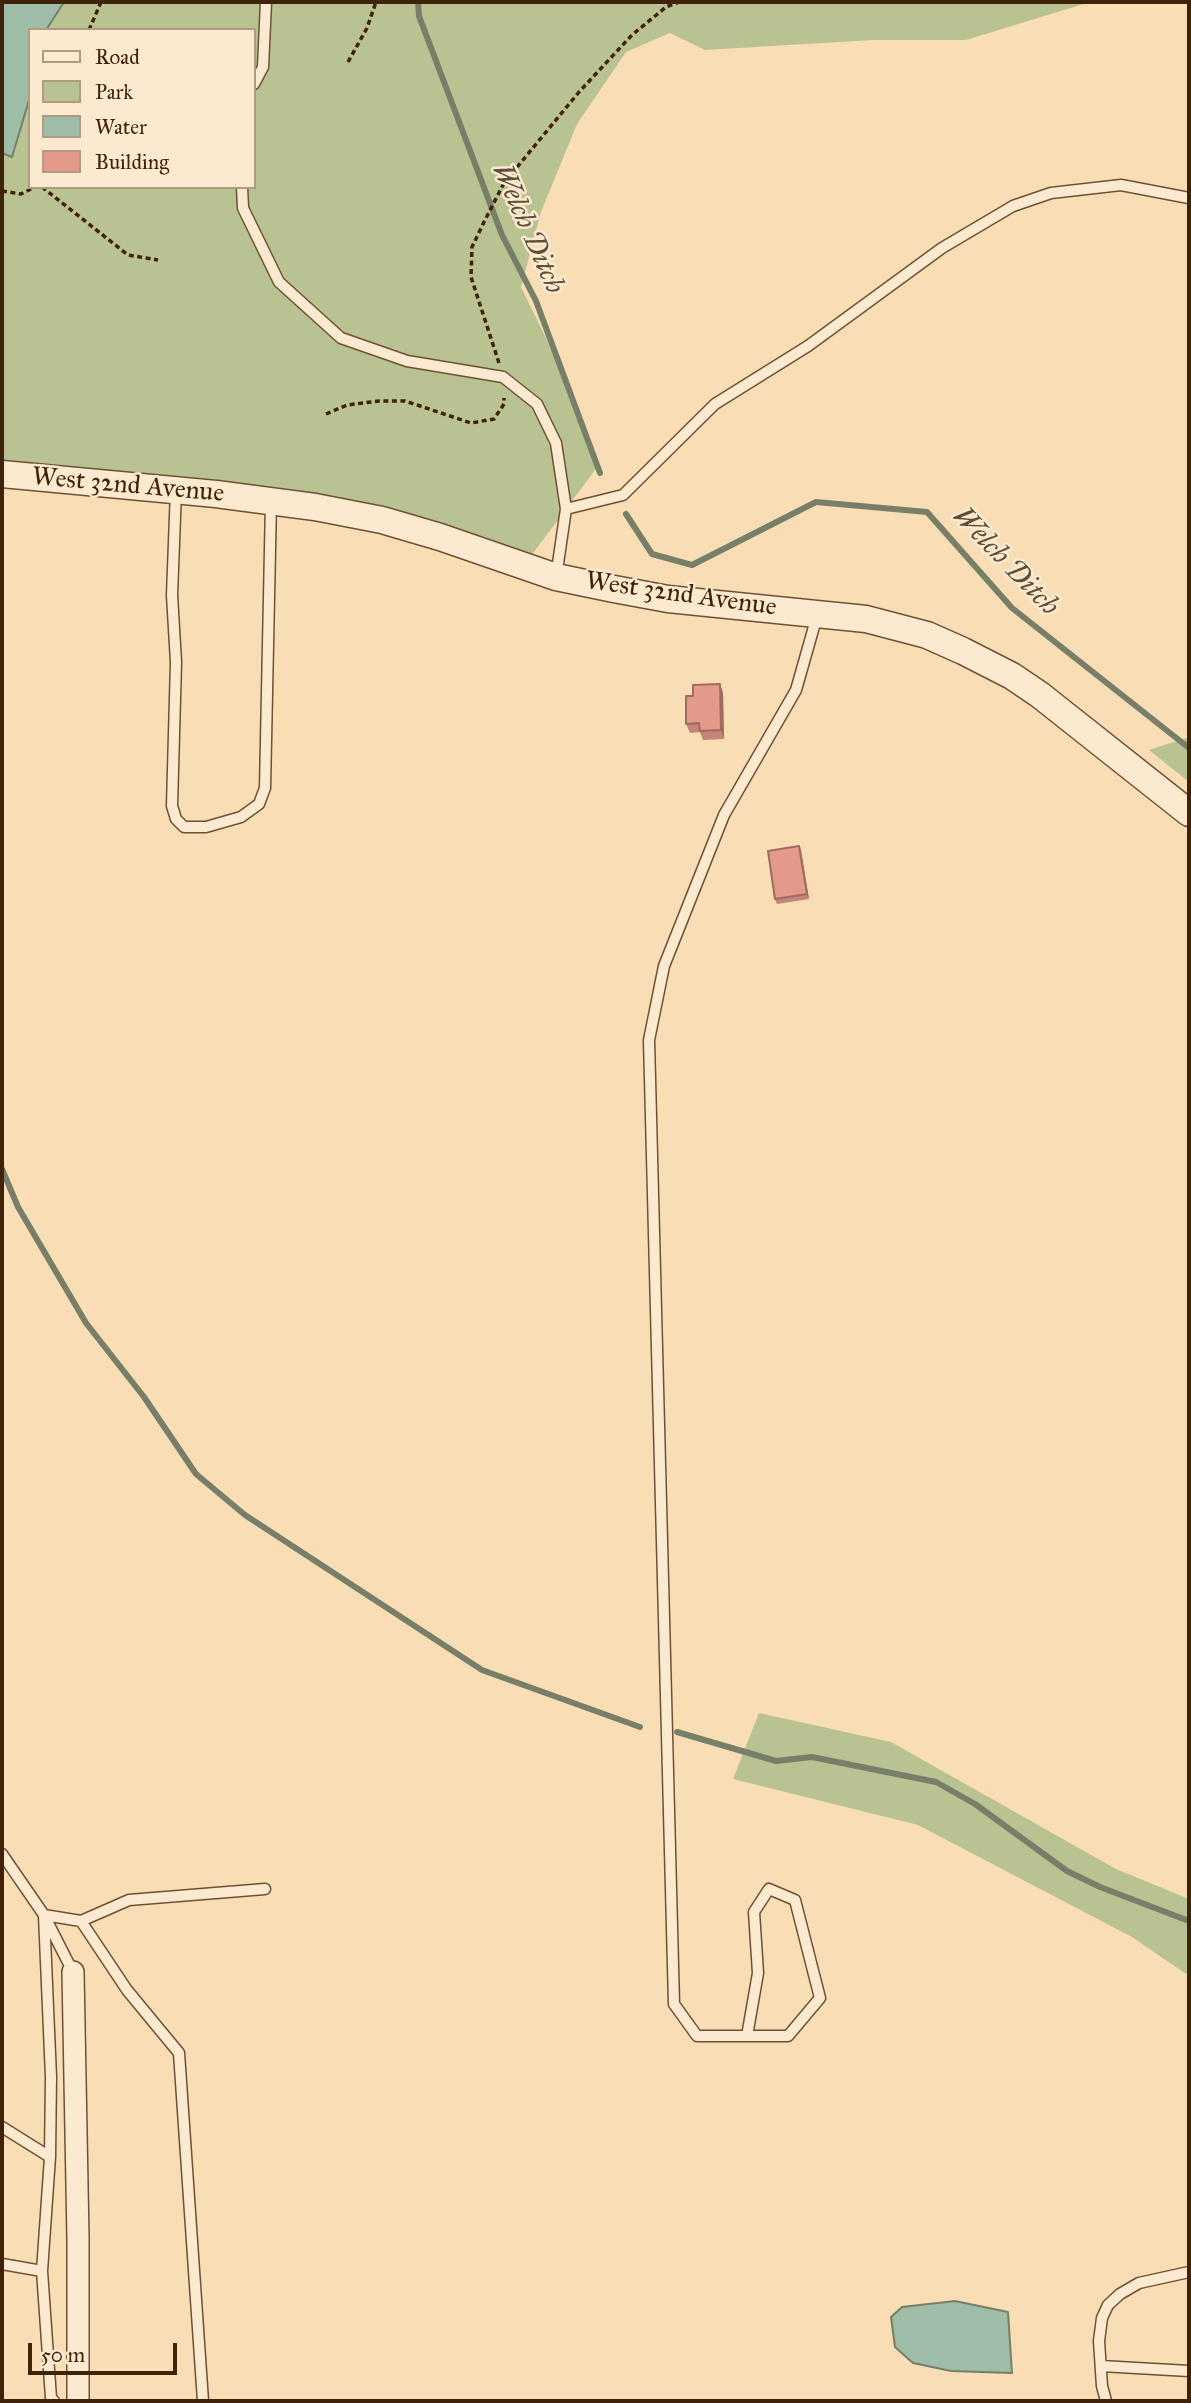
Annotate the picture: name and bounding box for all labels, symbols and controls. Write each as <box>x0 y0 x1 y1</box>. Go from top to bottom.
legend <box>28 28 256 189</box>
text: Road <box>95 44 140 70</box>
text: Park <box>95 79 133 105</box>
text: Water <box>95 114 147 140</box>
text: Building <box>95 149 169 175</box>
water label: Welch Ditch <box>483 159 571 299</box>
street label: West 32nd Avenue <box>31 462 225 510</box>
water label: Welch Ditch <box>945 500 1065 624</box>
street label: West 32nd Avenue <box>583 566 779 624</box>
scale bar <box>32 2330 180 2374</box>
text: 50 m <box>41 2342 85 2368</box>

